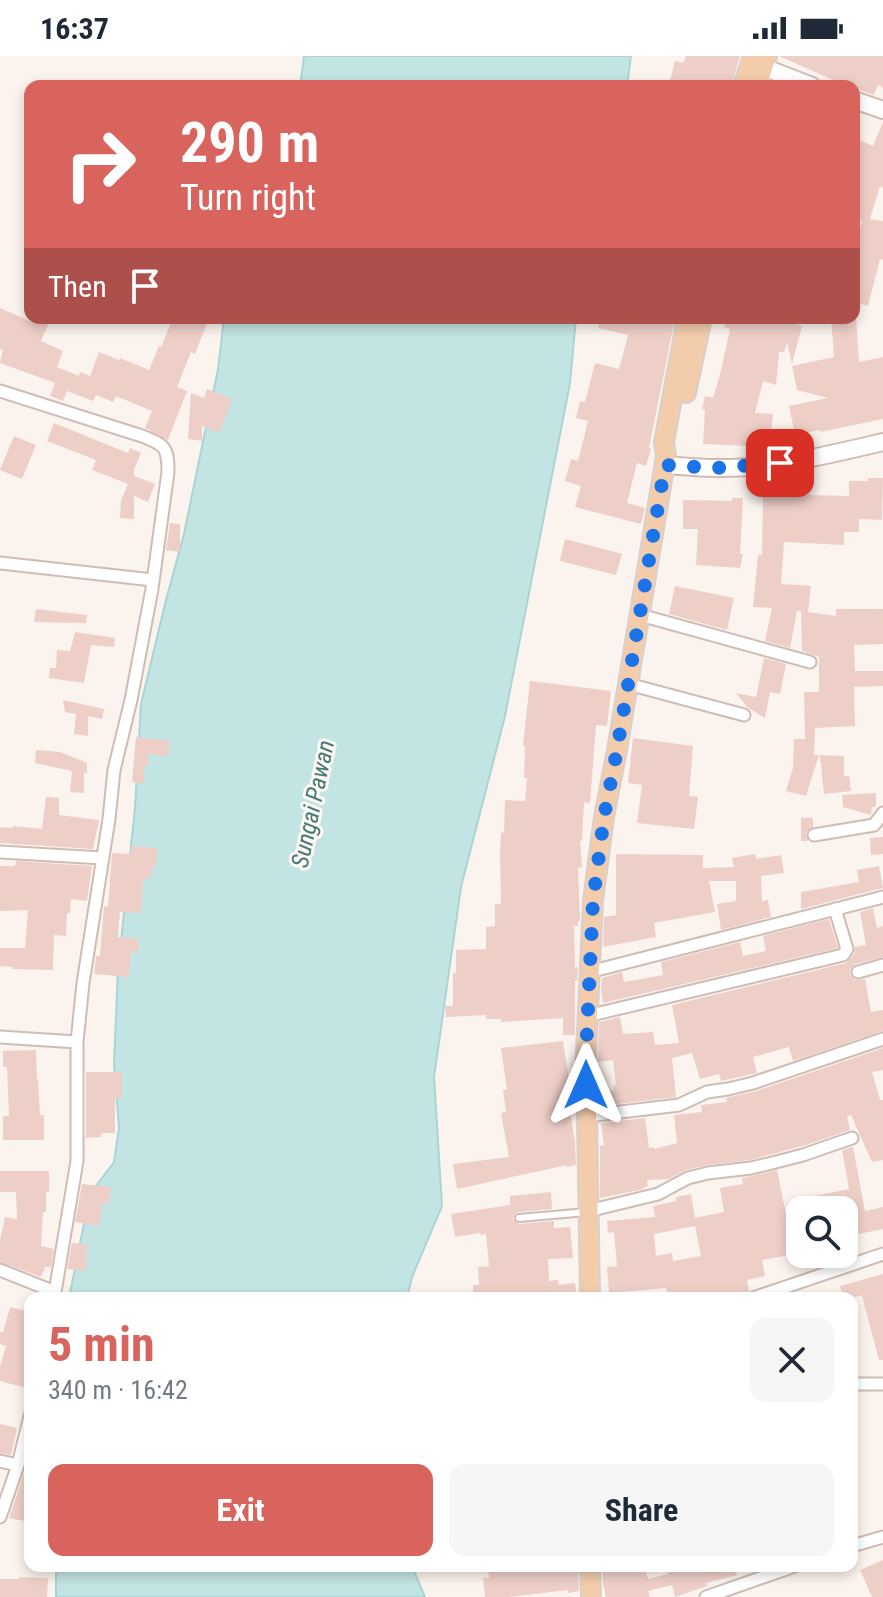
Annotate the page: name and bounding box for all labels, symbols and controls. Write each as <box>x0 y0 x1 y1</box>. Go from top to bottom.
text: 16:37 <box>40 11 109 46</box>
text: 290 m <box>180 110 319 176</box>
icon: right <box>48 112 152 216</box>
text: Turn right <box>180 177 316 219</box>
icon: arrive <box>123 264 167 308</box>
text: Then <box>48 269 107 304</box>
pin <box>746 429 814 497</box>
icon: arrive <box>758 441 802 485</box>
water label: Sungai Pawan <box>286 738 340 870</box>
position arrow <box>544 1043 628 1127</box>
map controls <box>786 1196 858 1268</box>
button: search <box>786 1196 858 1268</box>
text: 5 min <box>48 1316 155 1373</box>
button: close <box>750 1318 834 1402</box>
text: 340 m · 16:42 <box>48 1375 188 1405</box>
button: Exit <box>48 1464 433 1556</box>
button: Share <box>449 1464 834 1556</box>

